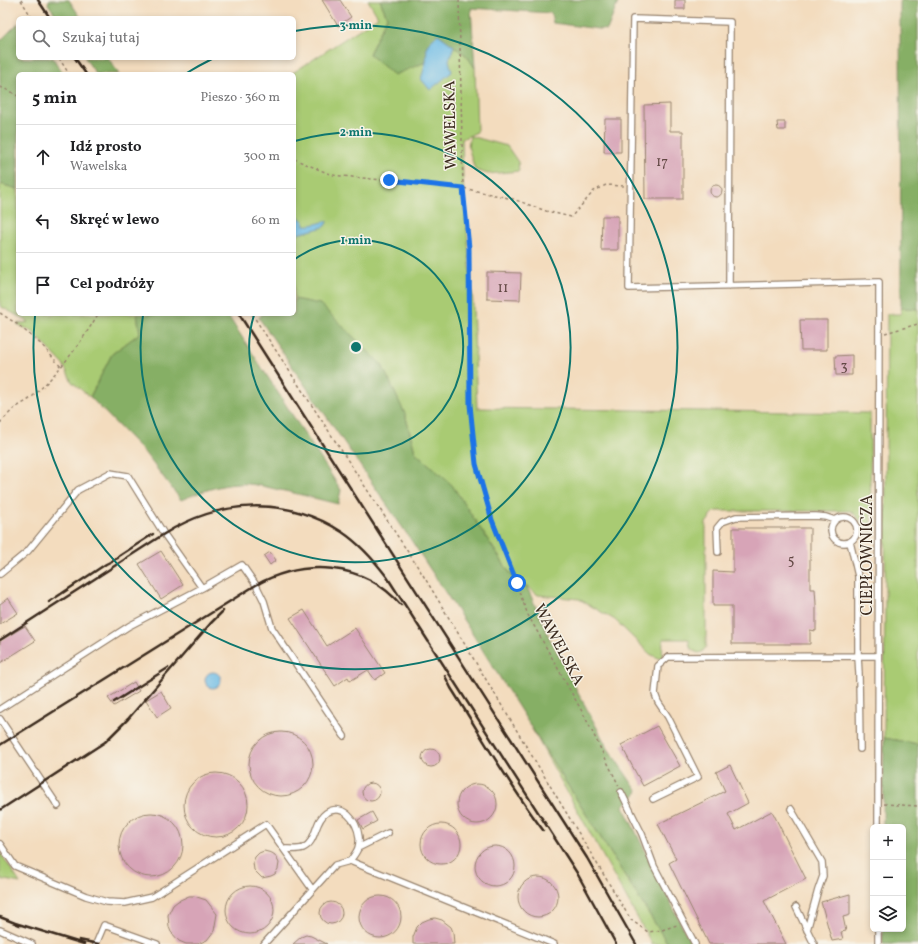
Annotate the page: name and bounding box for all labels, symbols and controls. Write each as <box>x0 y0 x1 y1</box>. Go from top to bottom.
search box <box>16 16 296 60</box>
text: 3 min <box>340 18 372 34</box>
icon: search <box>30 27 52 49</box>
text: Szukaj tutaj <box>62 28 140 49</box>
street label: WAWELSKA <box>439 80 463 170</box>
text: 5 min <box>32 87 77 110</box>
text: Pieszo · 360 m <box>200 89 280 107</box>
text: 2 min <box>340 125 372 141</box>
text: Idź prosto <box>70 137 142 158</box>
icon: ahead <box>32 146 54 168</box>
text: 300 m <box>244 148 280 166</box>
house number: 17 <box>656 153 668 172</box>
text: Wawelska <box>70 158 127 176</box>
route end <box>380 171 398 189</box>
icon: left <box>32 210 54 232</box>
text: Skręć w lewo <box>70 210 159 231</box>
text: 60 m <box>252 212 280 230</box>
text: 1 min <box>341 233 372 249</box>
icon: arrive <box>32 274 54 296</box>
text: Cel podróży <box>70 274 154 295</box>
house number: 11 <box>498 279 508 298</box>
centre of rings <box>349 340 363 354</box>
house number: 3 <box>840 357 848 376</box>
street label: CIEPŁOWNICZA <box>857 495 879 615</box>
house number: 5 <box>788 551 794 570</box>
route start <box>508 574 526 592</box>
street label: WAWELSKA <box>528 600 589 690</box>
map controls <box>870 824 906 932</box>
button: + <box>870 824 906 860</box>
button: − <box>870 860 906 896</box>
button: layers <box>870 896 906 932</box>

